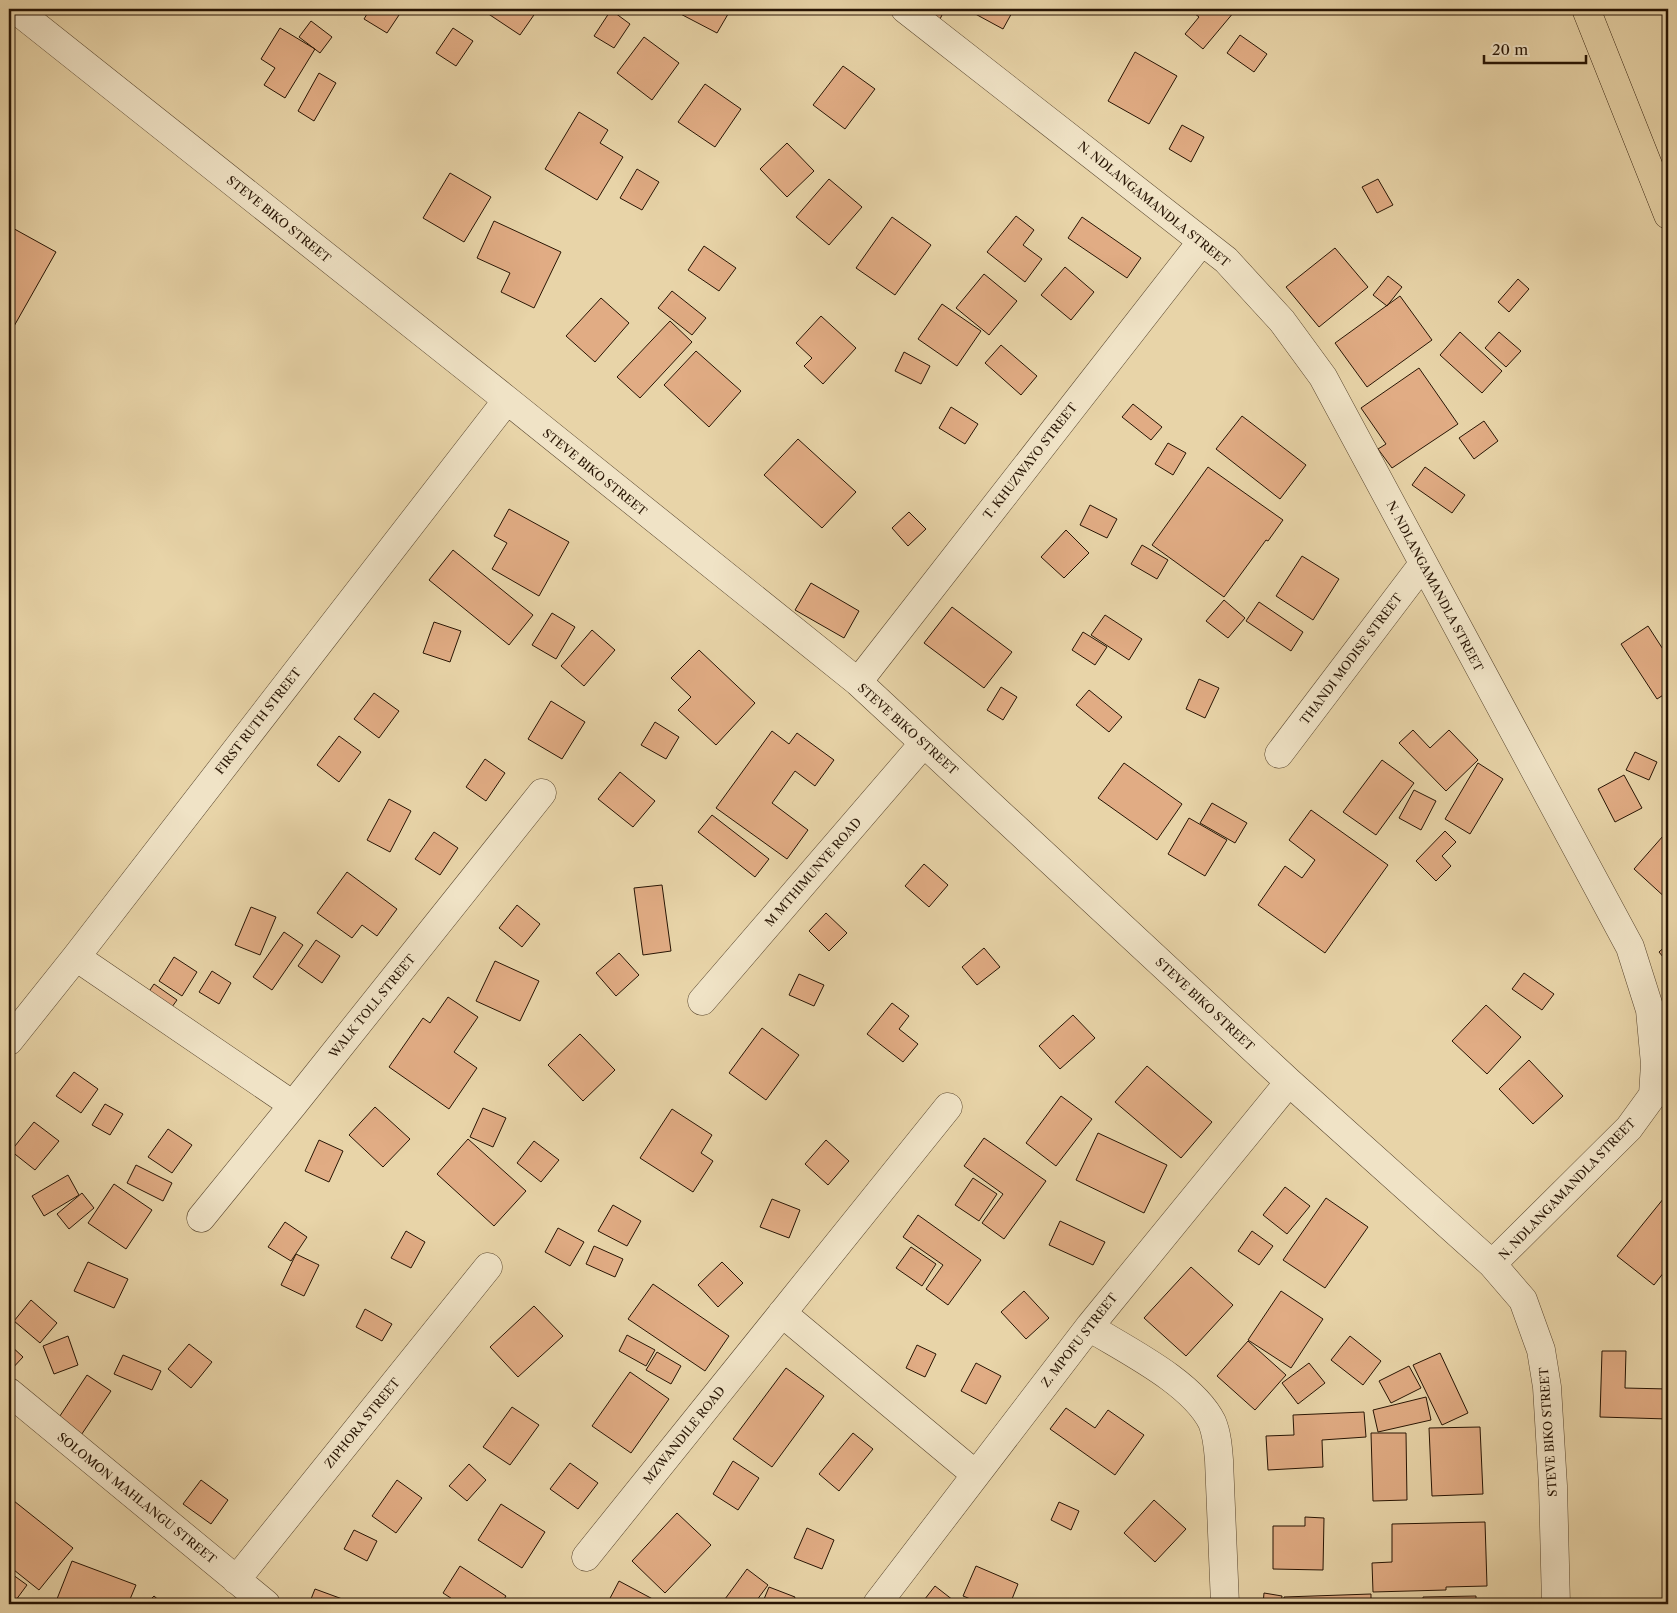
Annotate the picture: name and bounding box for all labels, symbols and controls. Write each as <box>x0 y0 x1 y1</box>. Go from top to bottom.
scale bar <box>1484 32 1587 64</box>
text: 20 m <box>1492 40 1528 59</box>
street label: N. NDLANGAMANDLA STREET <box>1075 138 1233 270</box>
street label: STEVE BIKO STREET <box>224 172 334 266</box>
street label: T. KHUZWAYO STREET <box>980 400 1080 522</box>
street label: STEVE BIKO STREET <box>540 425 650 519</box>
street label: N. NDLANGAMANDLA STREET <box>1384 498 1486 674</box>
street label: THANDI MODISE STREET <box>1297 590 1405 728</box>
street label: FIRST RUTH STREET <box>212 665 304 777</box>
street label: STEVE BIKO STREET <box>855 680 961 778</box>
street label: M MTHIMUNYE ROAD <box>762 814 865 929</box>
street label: WALK TOLL STREET <box>325 951 418 1062</box>
street label: STEVE BIKO STREET <box>1152 954 1258 1054</box>
street label: N. NDLANGAMANDLA STREET <box>1495 1115 1639 1263</box>
street label: Z. MPOFU STREET <box>1038 1290 1120 1390</box>
street label: STEVE BIKO STREET <box>1536 1367 1560 1497</box>
street label: ZIPHORA STREET <box>321 1375 403 1471</box>
street label: MZWANDILE ROAD <box>640 1383 728 1487</box>
street label: SOLOMON MAHLANGU STREET <box>55 1429 219 1567</box>

